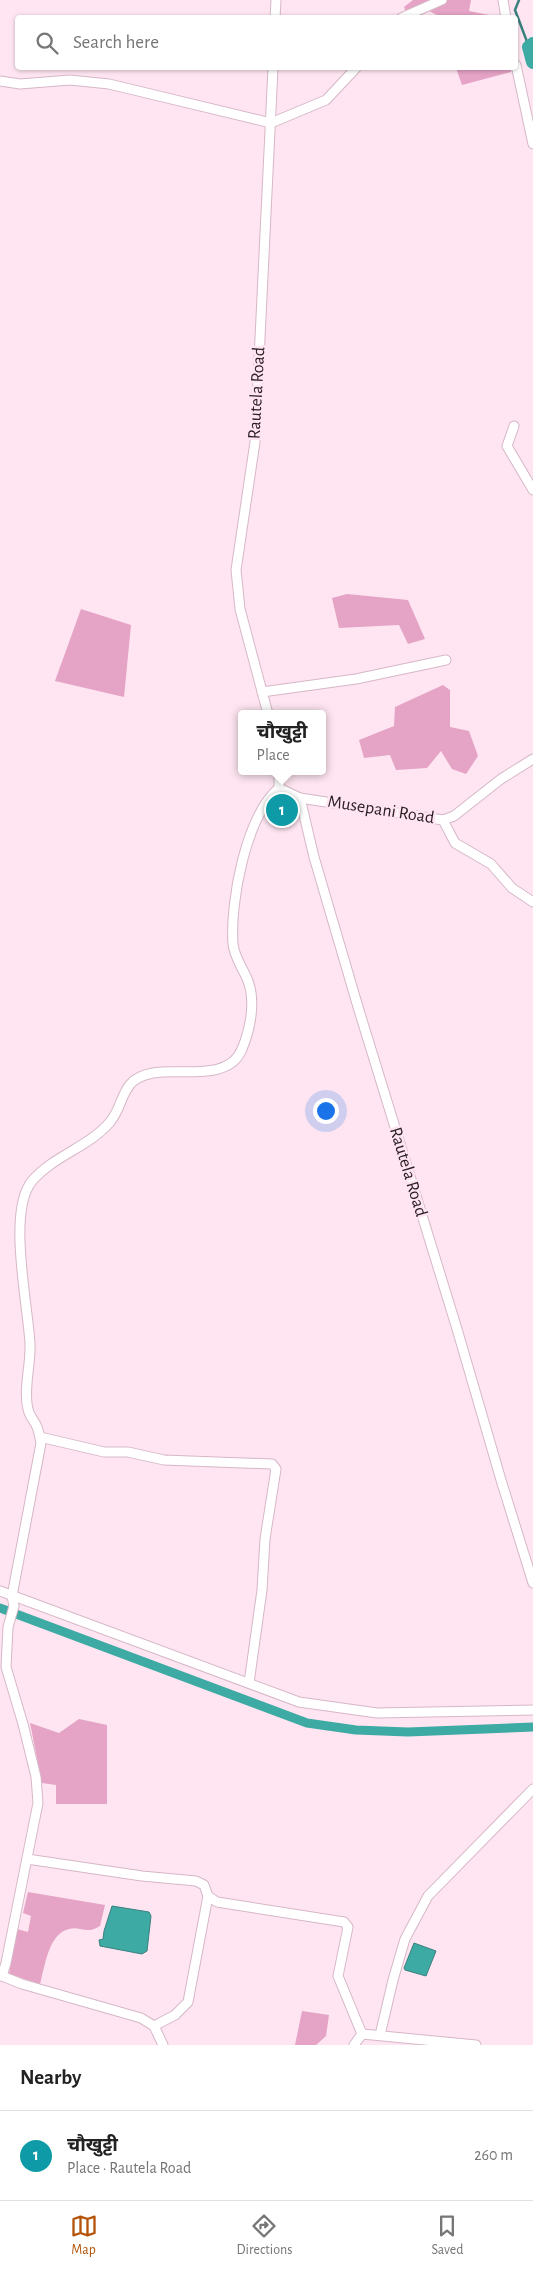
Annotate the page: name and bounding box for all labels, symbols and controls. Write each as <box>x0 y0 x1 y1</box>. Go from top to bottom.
search box <box>15 15 518 70</box>
icon: search <box>33 29 61 57</box>
text: Search here <box>73 33 159 52</box>
street label: Rautela Road <box>246 346 268 440</box>
popup <box>238 710 326 775</box>
text: चौखुट्टी <box>257 723 307 742</box>
text: Place <box>257 747 290 763</box>
pin: 1 <box>266 791 298 829</box>
street label: Musepani Road <box>326 793 436 827</box>
your location <box>313 1098 339 1124</box>
street label: Rautela Road <box>386 1125 430 1219</box>
text: Nearby <box>20 2067 81 2088</box>
text: चौखुट्टी <box>67 2136 118 2155</box>
text: 1 <box>33 2147 39 2163</box>
text: 260 m <box>474 2147 513 2163</box>
text: Place · Rautela Road <box>67 2160 191 2176</box>
tab: Map <box>70 2212 98 2259</box>
tab: Directions <box>237 2212 292 2259</box>
tab: Saved <box>431 2212 463 2259</box>

